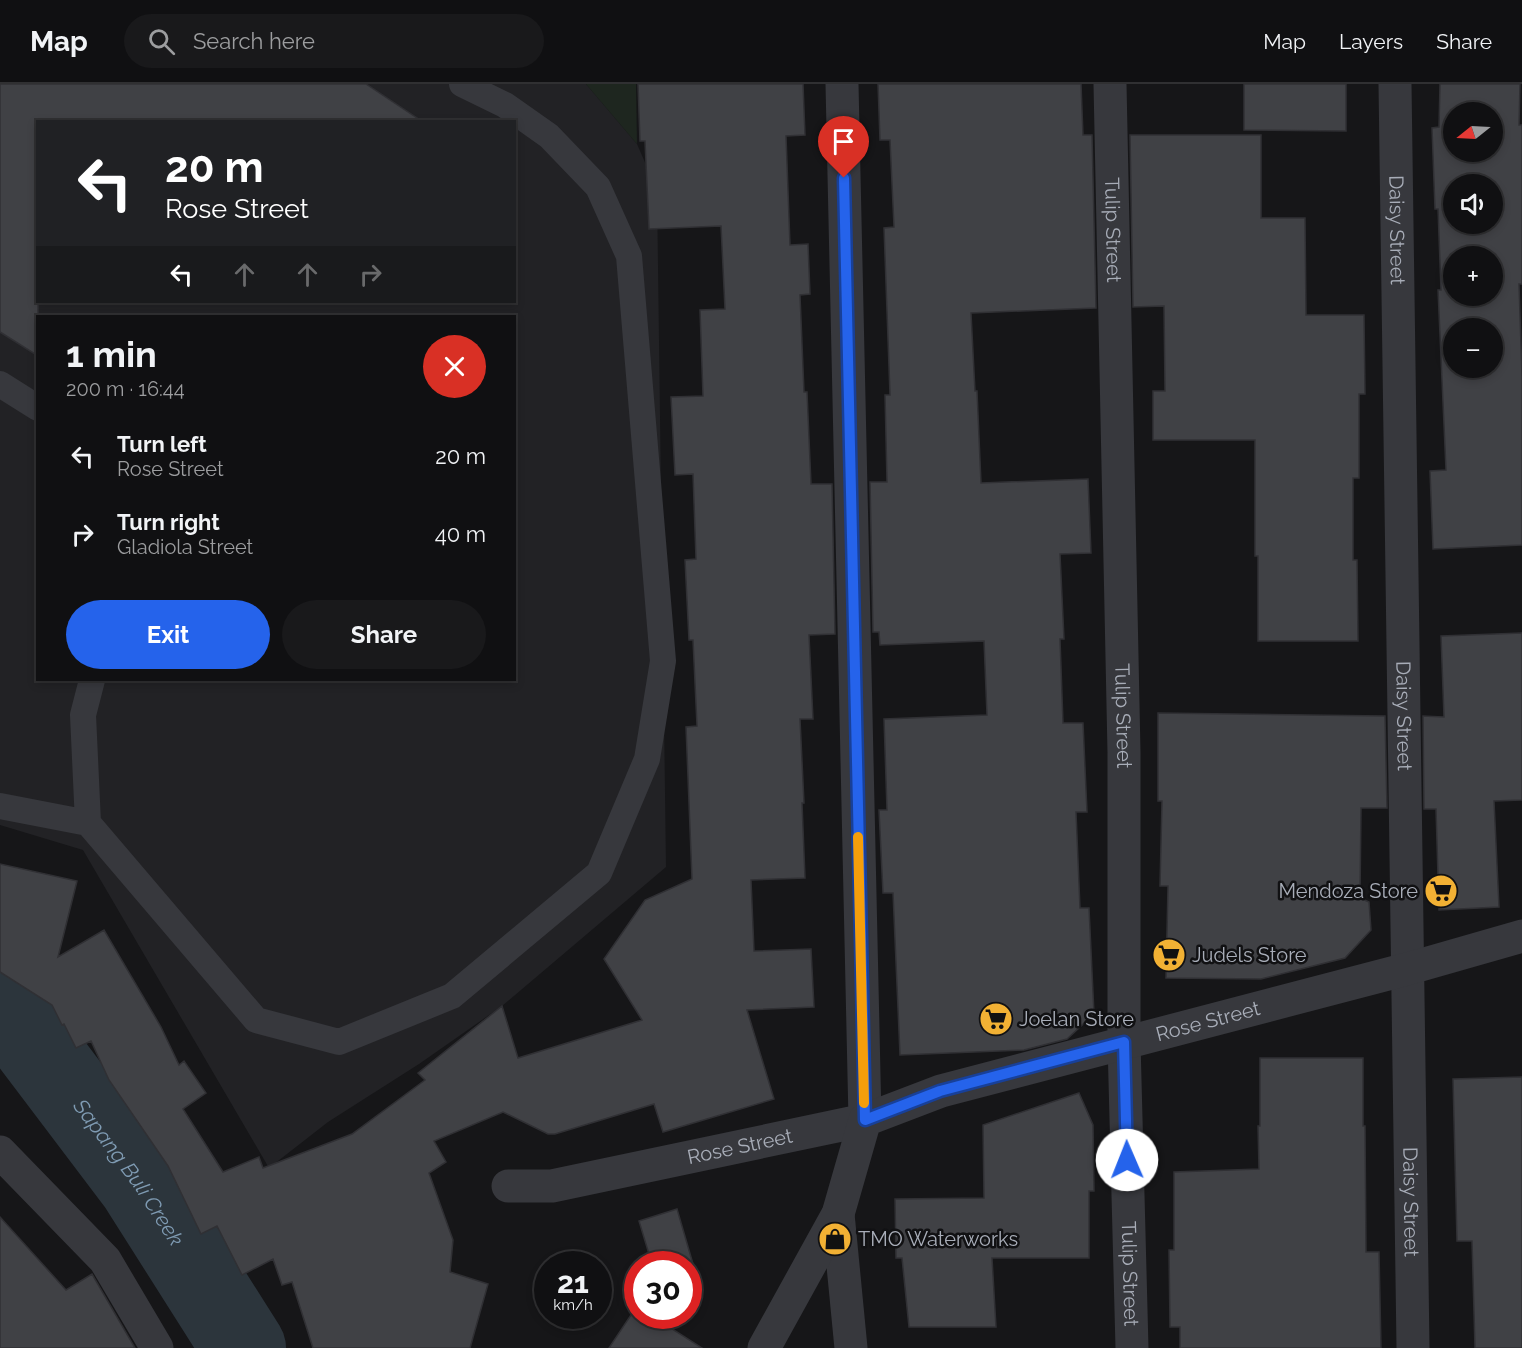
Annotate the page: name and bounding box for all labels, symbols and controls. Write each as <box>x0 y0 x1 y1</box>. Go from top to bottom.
search box <box>124 14 544 68</box>
text: Map <box>30 25 88 58</box>
icon: search <box>145 25 178 58</box>
text: Search here <box>193 28 315 54</box>
text: Map <box>1263 29 1306 54</box>
text: Layers <box>1339 29 1403 54</box>
text: Share <box>1436 29 1492 54</box>
north arrow <box>1443 102 1503 162</box>
map controls <box>1443 102 1503 378</box>
pin <box>818 116 869 178</box>
icon: arrive <box>827 125 860 158</box>
text: 20 m <box>165 143 264 192</box>
icon: left <box>66 144 144 222</box>
button: sound <box>1443 174 1503 234</box>
street label: Daisy Street <box>1384 175 1410 285</box>
street label: Tulip Street <box>1100 177 1126 283</box>
text: Rose Street <box>165 193 309 224</box>
button: + <box>1443 246 1503 306</box>
icon: left <box>165 258 198 291</box>
icon: ahead <box>228 258 261 291</box>
icon: ahead <box>291 258 324 291</box>
icon: right <box>354 258 387 291</box>
button: − <box>1443 318 1503 378</box>
text: 1 min <box>66 333 157 375</box>
button: close <box>423 335 486 398</box>
text: 200 m · 16:44 <box>66 377 185 401</box>
text: Turn left <box>117 431 207 457</box>
icon: left <box>66 440 99 473</box>
text: 20 m <box>435 443 486 469</box>
text: Rose Street <box>117 457 224 481</box>
text: Turn right <box>117 509 220 535</box>
icon: right <box>66 518 99 551</box>
text: 40 m <box>435 521 486 547</box>
text: Gladiola Street <box>117 535 253 559</box>
button: Exit <box>66 600 270 669</box>
button: Share <box>282 600 486 669</box>
street label: Daisy Street <box>1391 661 1417 771</box>
street label: Tulip Street <box>1110 663 1136 769</box>
supermarket icon: Mendoza Store <box>1423 873 1459 909</box>
place label: Mendoza Store <box>1278 879 1418 903</box>
supermarket icon: Judels Store <box>1151 937 1187 973</box>
place label: Judels Store <box>1192 943 1307 967</box>
street label: Rose Street <box>1153 996 1263 1046</box>
supermarket icon: Joelan Store <box>978 1001 1014 1037</box>
place label: Joelan Store <box>1019 1007 1134 1031</box>
water label: Sapang Buli Creek <box>68 1093 189 1251</box>
street label: Rose Street <box>685 1124 795 1169</box>
position arrow <box>1095 1128 1159 1192</box>
street label: Daisy Street <box>1398 1147 1424 1257</box>
shop icon: TMO Waterworks <box>817 1221 853 1257</box>
street label: Tulip Street <box>1117 1221 1143 1327</box>
place label: TMO Waterworks <box>858 1227 1018 1251</box>
speed limit sign: 30 <box>624 1251 702 1329</box>
text: 21 <box>557 1265 589 1300</box>
text: km/h <box>553 1296 593 1314</box>

